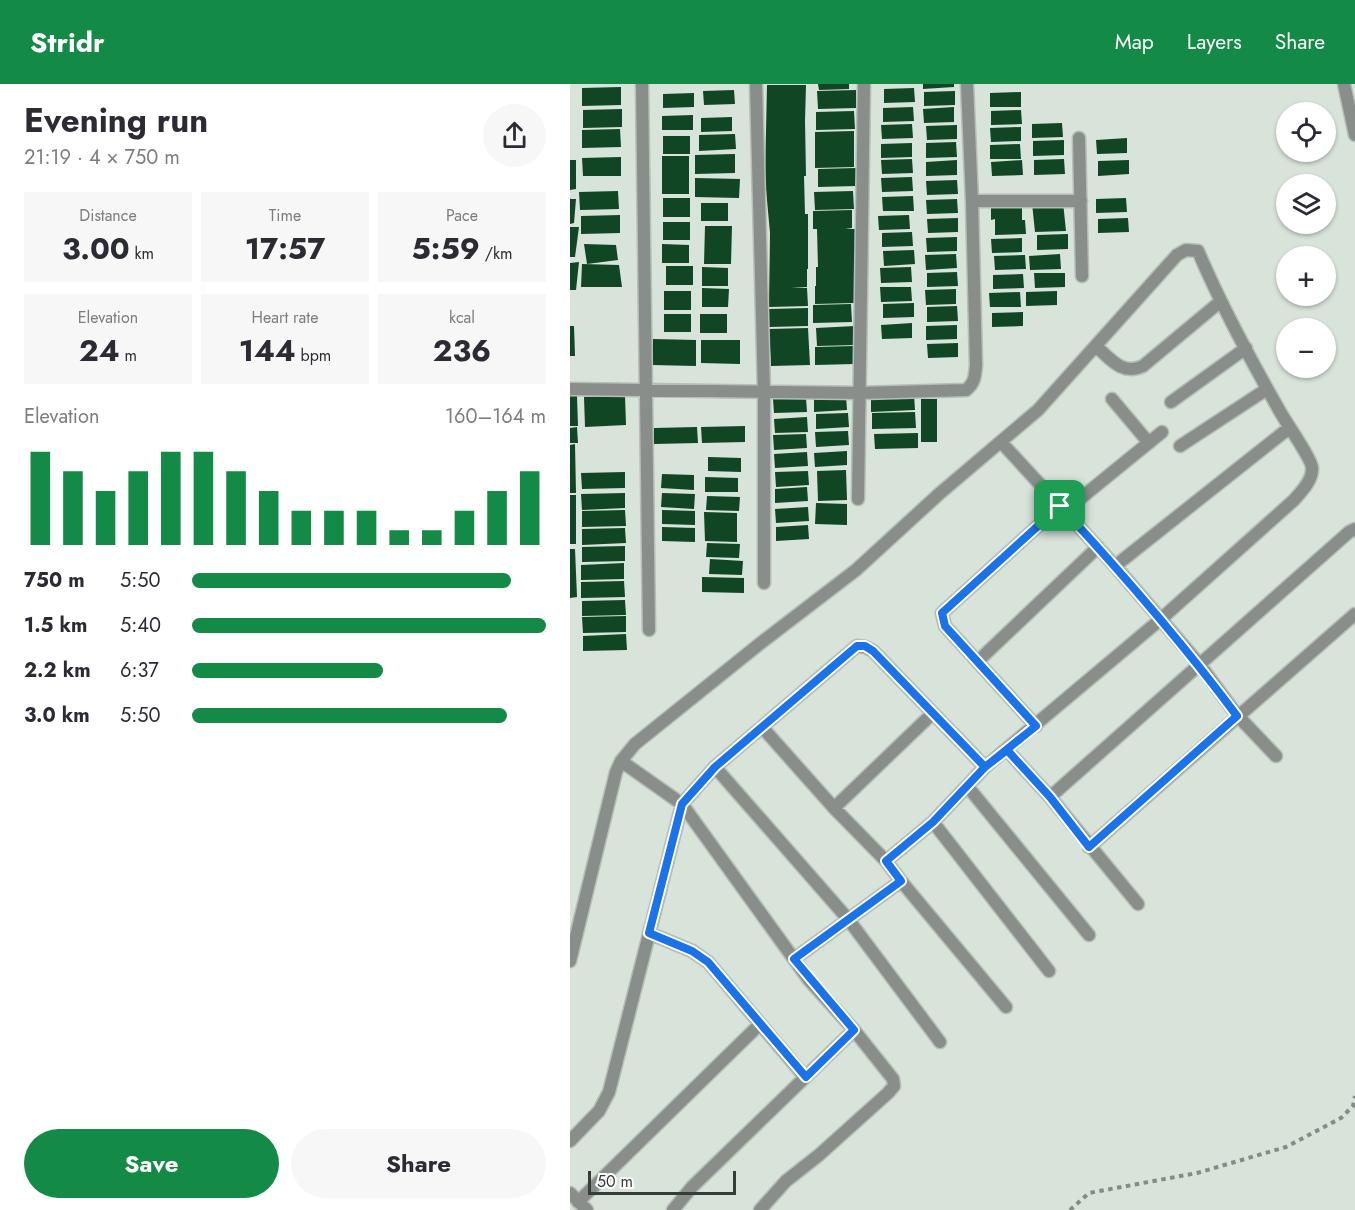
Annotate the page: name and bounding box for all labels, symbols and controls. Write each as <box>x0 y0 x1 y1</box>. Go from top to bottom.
text: Stridr <box>30 22 104 63</box>
text: Map <box>1115 27 1154 57</box>
text: Layers <box>1187 27 1242 57</box>
text: Share <box>1275 27 1325 57</box>
text: Evening run <box>24 97 208 144</box>
map controls <box>1276 102 1336 378</box>
button: locate <box>1276 102 1336 162</box>
button: share <box>483 104 546 167</box>
text: 21:19 · 4 × 750 m <box>24 143 180 172</box>
button: layers <box>1276 174 1336 234</box>
text: Distance <box>79 204 137 227</box>
text: Time <box>269 204 301 227</box>
text: Pace <box>446 204 478 227</box>
text: 3.00 <box>62 227 130 270</box>
text: 17:57 <box>245 227 325 270</box>
text: 5:59 <box>412 227 480 270</box>
text: km <box>130 242 154 265</box>
text: /km <box>480 242 513 265</box>
button: + <box>1276 246 1336 306</box>
text: Elevation <box>78 306 138 329</box>
text: Heart rate <box>252 306 318 329</box>
text: kcal <box>449 306 475 329</box>
button: − <box>1276 318 1336 378</box>
text: 24 <box>79 329 120 372</box>
text: 144 <box>239 329 296 372</box>
text: 236 <box>433 329 491 372</box>
text: m <box>120 344 137 367</box>
text: bpm <box>296 344 331 367</box>
text: Elevation <box>24 402 99 431</box>
text: 160–164 m <box>445 402 546 431</box>
pin <box>1034 480 1085 531</box>
icon: arrive <box>1043 489 1076 522</box>
text: 750 m <box>24 566 85 595</box>
text: 5:50 <box>120 566 161 595</box>
text: 1.5 km <box>24 611 87 640</box>
text: 5:40 <box>120 611 161 640</box>
text: 2.2 km <box>24 656 91 685</box>
text: 6:37 <box>120 656 159 685</box>
text: 3.0 km <box>24 701 90 730</box>
text: 5:50 <box>120 701 161 730</box>
button: Save <box>24 1129 279 1198</box>
button: Share <box>291 1129 546 1198</box>
scale bar <box>588 1168 736 1196</box>
text: 50 m <box>597 1170 633 1193</box>

